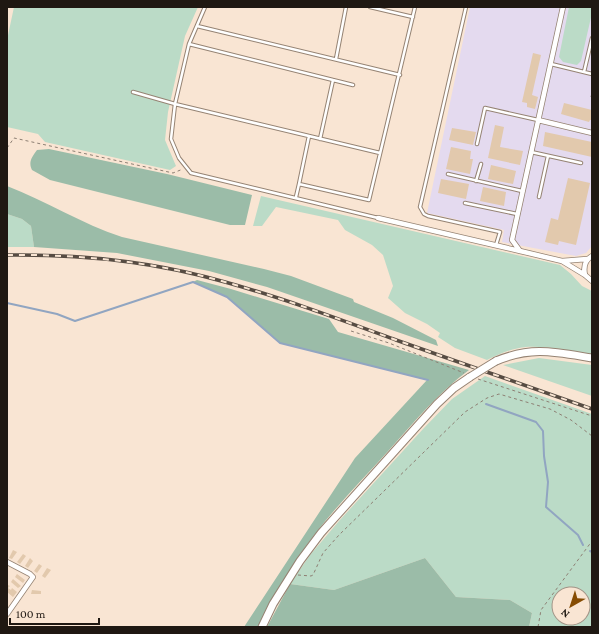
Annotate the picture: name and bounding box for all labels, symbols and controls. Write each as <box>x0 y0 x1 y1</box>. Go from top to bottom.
north arrow <box>551 586 591 626</box>
scale bar <box>10 600 99 626</box>
text: N <box>558 606 571 621</box>
text: 100 m <box>16 607 46 621</box>

